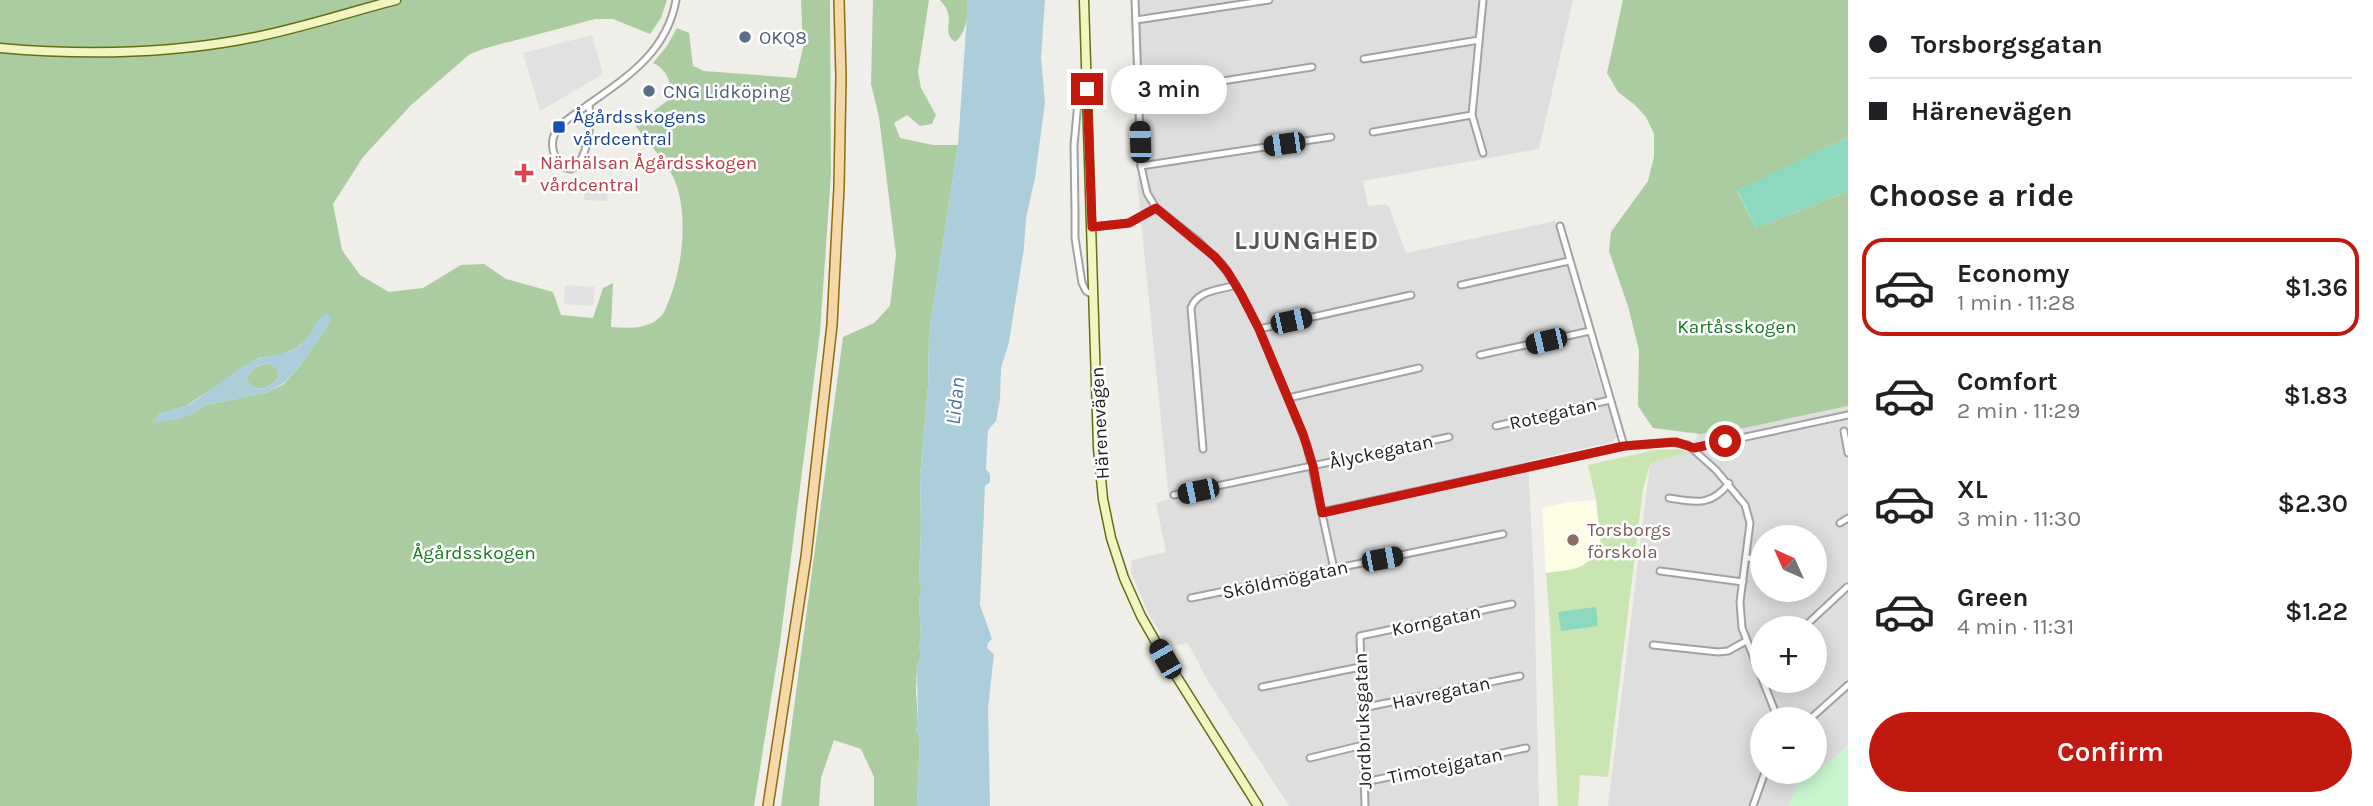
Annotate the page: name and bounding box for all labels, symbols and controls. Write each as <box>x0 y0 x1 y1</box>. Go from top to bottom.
place label: OKQ8 <box>759 27 807 49</box>
marker: OKQ8 <box>737 29 753 45</box>
text: Torsborgsgatan <box>1911 29 2103 60</box>
callout: 3 min <box>1112 64 1227 114</box>
route end <box>1071 73 1103 105</box>
text: 3 min <box>1137 76 1201 103</box>
place label: CNG Lidköping <box>663 81 791 103</box>
marker: CNG Lidköping <box>641 83 657 99</box>
text: Härenevägen <box>1911 96 2072 127</box>
place label: Ågårdsskogens vårdcentral <box>573 106 706 150</box>
marker: Ågårdsskogens vårdcentral <box>551 119 567 135</box>
car <box>1129 121 1152 163</box>
car <box>1262 131 1307 157</box>
place label: Närhälsan Ågårdsskogen vårdcentral <box>540 152 757 196</box>
marker: Närhälsan Ågårdsskogen vårdcentral <box>514 163 534 183</box>
text: Choose a ride <box>1869 177 2074 214</box>
district label: LJUNGHED <box>1234 225 1380 256</box>
icon: car <box>1873 256 1936 319</box>
text: Economy <box>1957 258 2069 289</box>
text: $1.36 <box>2285 272 2348 303</box>
text: 1 min · 11:28 <box>1957 289 2075 316</box>
car <box>1269 306 1314 336</box>
park label: Kartåsskogen <box>1677 316 1797 338</box>
car <box>1524 326 1569 356</box>
icon: car <box>1873 364 1936 427</box>
street label: Härenevägen <box>1086 366 1114 480</box>
text: Comfort <box>1957 366 2058 397</box>
water label: Lidan <box>941 376 969 426</box>
text: $1.83 <box>2284 380 2348 411</box>
street label: Rotegatan <box>1507 393 1599 435</box>
text: 2 min · 11:29 <box>1957 397 2080 424</box>
route start <box>1709 425 1741 457</box>
street label: Ålyckegatan <box>1327 430 1435 474</box>
icon: car <box>1873 472 1936 535</box>
text: XL <box>1957 474 1988 505</box>
car <box>1176 476 1221 506</box>
text: $2.30 <box>2278 488 2348 519</box>
text: 3 min · 11:30 <box>1957 505 2081 532</box>
place label: Torsborgs förskola <box>1587 519 1671 563</box>
north arrow <box>1750 525 1827 602</box>
map controls <box>1750 525 1827 784</box>
marker: Torsborgs förskola <box>1565 532 1581 548</box>
park label: Ågårdsskogen <box>412 542 536 564</box>
car <box>1360 545 1405 573</box>
street label: Sköldmögatan <box>1221 556 1350 604</box>
icon: car <box>1873 580 1936 643</box>
text: Green <box>1957 582 2029 613</box>
text: $1.22 <box>2285 596 2348 627</box>
street label: Korngatan <box>1390 601 1483 641</box>
text: 4 min · 11:31 <box>1957 613 2074 640</box>
button: + <box>1750 616 1827 693</box>
car <box>1146 636 1185 682</box>
street label: Jordbruksgatan <box>1350 652 1376 790</box>
street label: Havregatan <box>1390 672 1492 714</box>
button: − <box>1750 707 1827 784</box>
button: Confirm <box>1869 712 2352 792</box>
street label: Timotejgatan <box>1386 743 1504 789</box>

